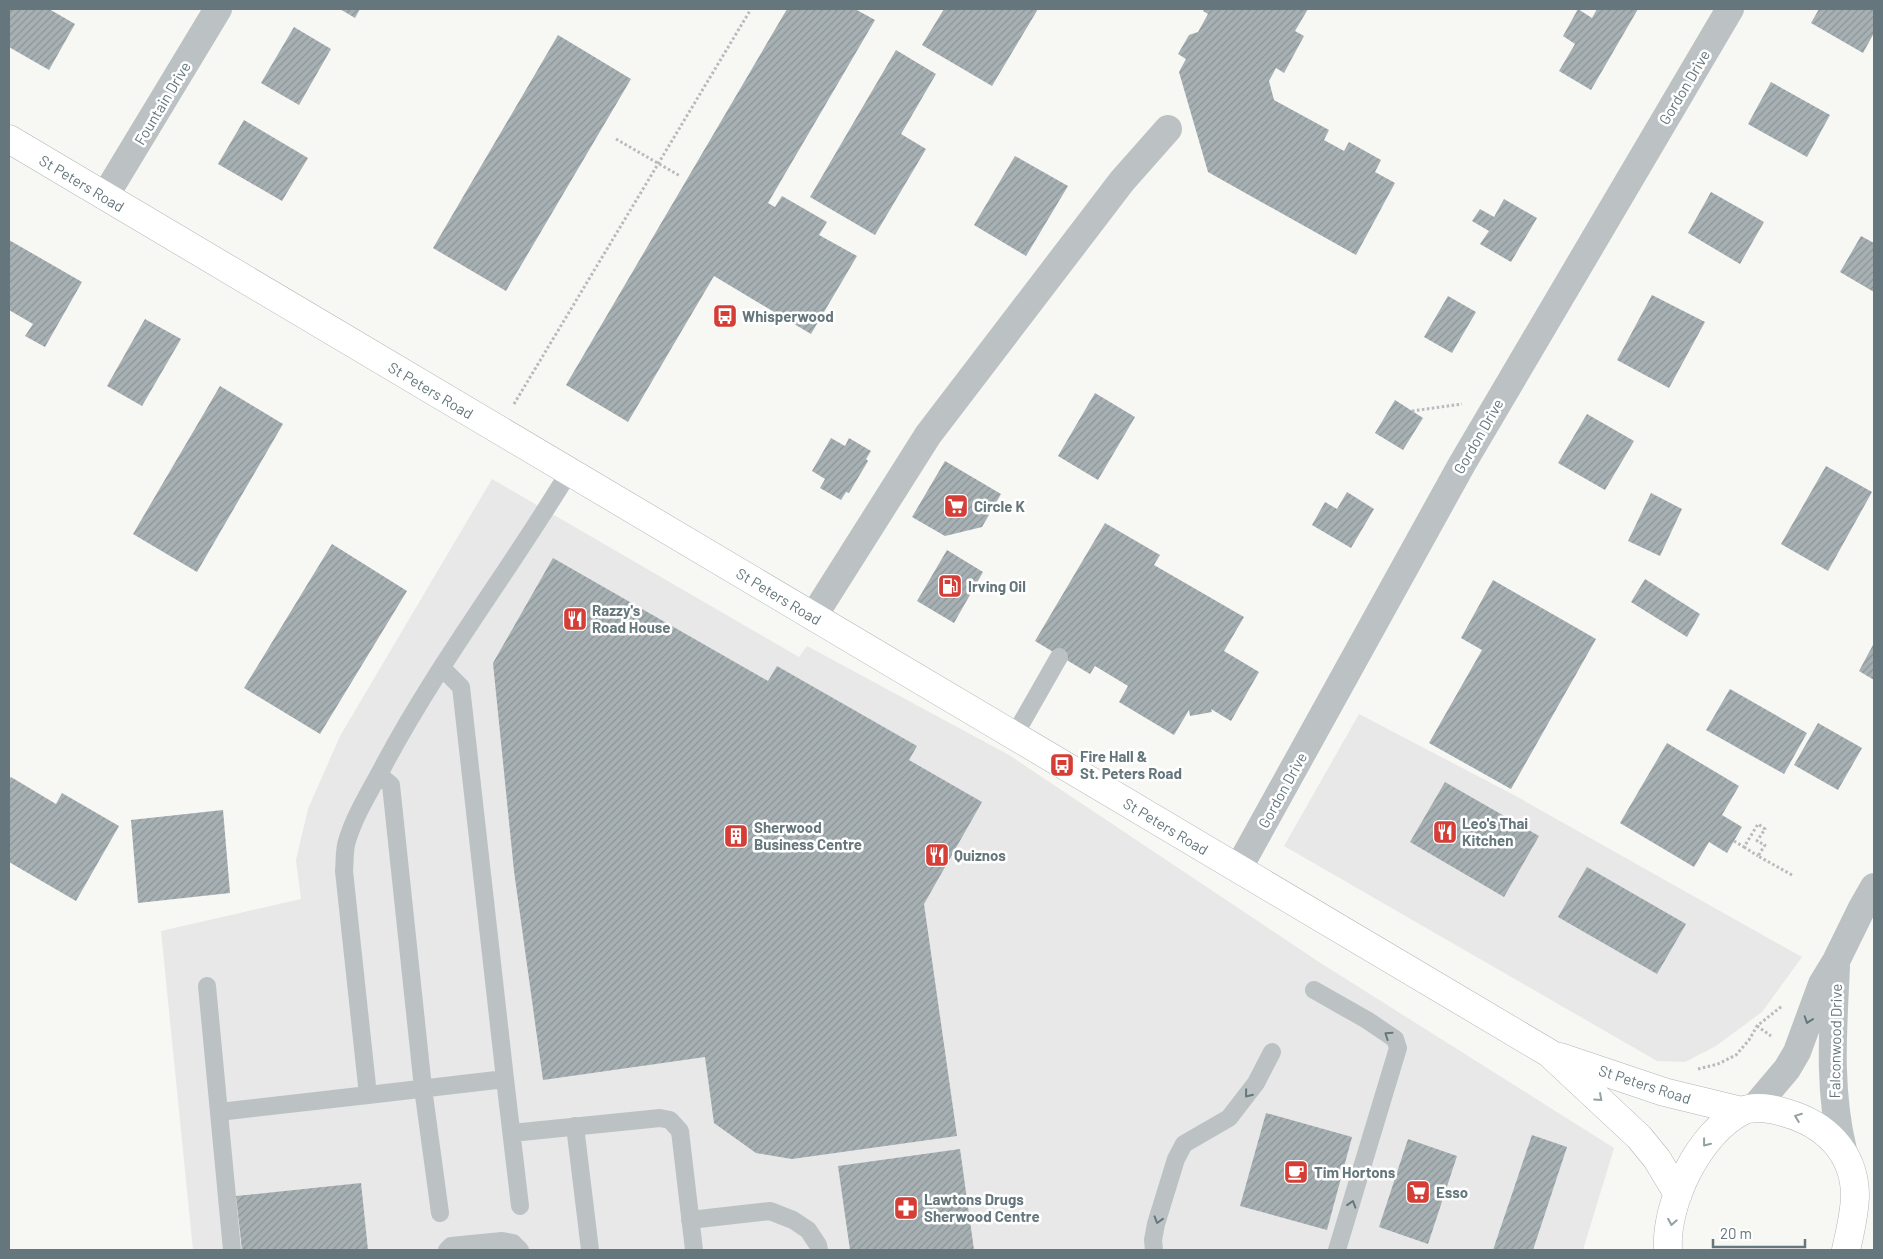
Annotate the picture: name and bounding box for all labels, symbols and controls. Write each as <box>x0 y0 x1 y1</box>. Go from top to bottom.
street label: Gordon Drive <box>1655 47 1713 127</box>
street label: Fountain Drive <box>130 58 194 148</box>
street label: St Peters Road <box>36 151 128 215</box>
bus stop icon: Whisperwood <box>712 303 738 329</box>
place label: Whisperwood <box>742 307 834 325</box>
street label: St Peters Road <box>385 358 477 422</box>
street label: Gordon Drive <box>1449 395 1507 477</box>
supermarket icon: Circle K <box>943 493 969 519</box>
place label: Circle K <box>974 497 1025 515</box>
street label: St Peters Road <box>733 564 825 628</box>
fuel station icon: Irving Oil <box>937 573 963 599</box>
place label: Irving Oil <box>968 577 1026 595</box>
place label: Razzy's Road House <box>592 601 671 636</box>
restaurant icon: Razzy's Road House <box>562 606 588 632</box>
place label: Fire Hall & St. Peters Road <box>1080 747 1182 782</box>
street label: Gordon Drive <box>1254 749 1310 831</box>
bus stop icon: Fire Hall & St. Peters Road <box>1049 752 1075 778</box>
street label: St Peters Road <box>1120 794 1212 858</box>
place label: Leo's Thai Kitchen <box>1462 814 1528 849</box>
place label: Sherwood Business Centre <box>754 818 862 853</box>
restaurant icon: Leo's Thai Kitchen <box>1432 819 1458 845</box>
building icon: Sherwood Business Centre <box>723 823 749 849</box>
restaurant icon: Quiznos <box>924 842 950 868</box>
place label: Quiznos <box>954 846 1006 864</box>
street label: Falconwood Drive <box>1825 984 1845 1098</box>
one-way arrow <box>1804 1016 1814 1024</box>
one-way arrow <box>1385 1032 1394 1041</box>
street label: St Peters Road <box>1597 1061 1693 1107</box>
one-way arrow <box>1245 1088 1253 1097</box>
one-way arrow <box>1593 1092 1602 1101</box>
one-way arrow <box>1794 1113 1803 1123</box>
one-way arrow <box>1704 1137 1712 1146</box>
cafe icon: Tim Hortons <box>1283 1159 1309 1185</box>
place label: Tim Hortons <box>1314 1163 1396 1181</box>
supermarket icon: Esso <box>1405 1179 1431 1205</box>
place label: Esso <box>1436 1183 1468 1201</box>
place label: Lawtons Drugs Sherwood Centre <box>924 1190 1040 1225</box>
pharmacy icon: Lawtons Drugs Sherwood Centre <box>893 1195 919 1221</box>
one-way arrow <box>1346 1200 1356 1208</box>
one-way arrow <box>1153 1215 1163 1223</box>
scale bar <box>1713 1216 1806 1248</box>
one-way arrow <box>1667 1217 1677 1226</box>
text: 20 m <box>1720 1224 1752 1242</box>

